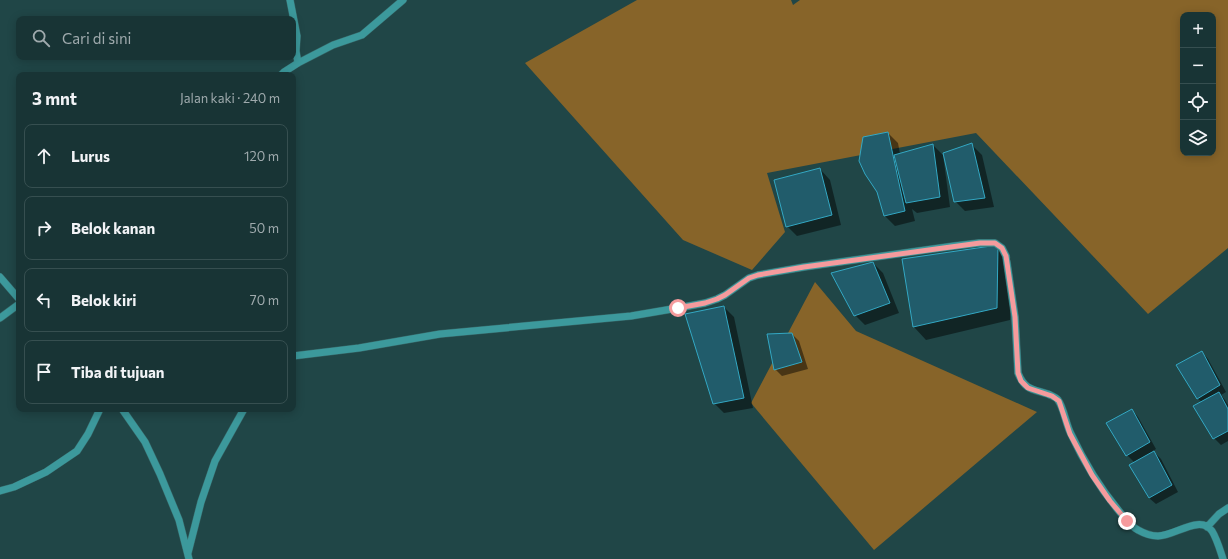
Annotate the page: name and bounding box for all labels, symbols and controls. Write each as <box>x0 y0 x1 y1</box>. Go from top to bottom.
map controls <box>1180 12 1216 156</box>
button: + <box>1180 12 1216 48</box>
search box <box>16 16 296 60</box>
icon: search <box>30 27 52 49</box>
text: Cari di sini <box>62 29 131 47</box>
button: − <box>1180 48 1216 84</box>
button: locate <box>1180 84 1216 120</box>
text: 3 mnt <box>32 88 77 109</box>
text: Jalan kaki · 240 m <box>180 90 280 106</box>
button: layers <box>1180 120 1216 156</box>
icon: ahead <box>33 145 55 167</box>
text: Lurus <box>71 147 110 165</box>
text: 120 m <box>244 148 279 164</box>
icon: right <box>33 217 55 239</box>
text: Belok kanan <box>71 219 155 237</box>
text: 50 m <box>249 220 279 236</box>
icon: left <box>33 289 55 311</box>
text: Belok kiri <box>71 291 137 309</box>
text: 70 m <box>250 292 279 308</box>
route start <box>669 299 687 317</box>
icon: arrive <box>33 361 55 383</box>
text: Tiba di tujuan <box>71 363 165 381</box>
route end <box>1118 512 1136 530</box>

